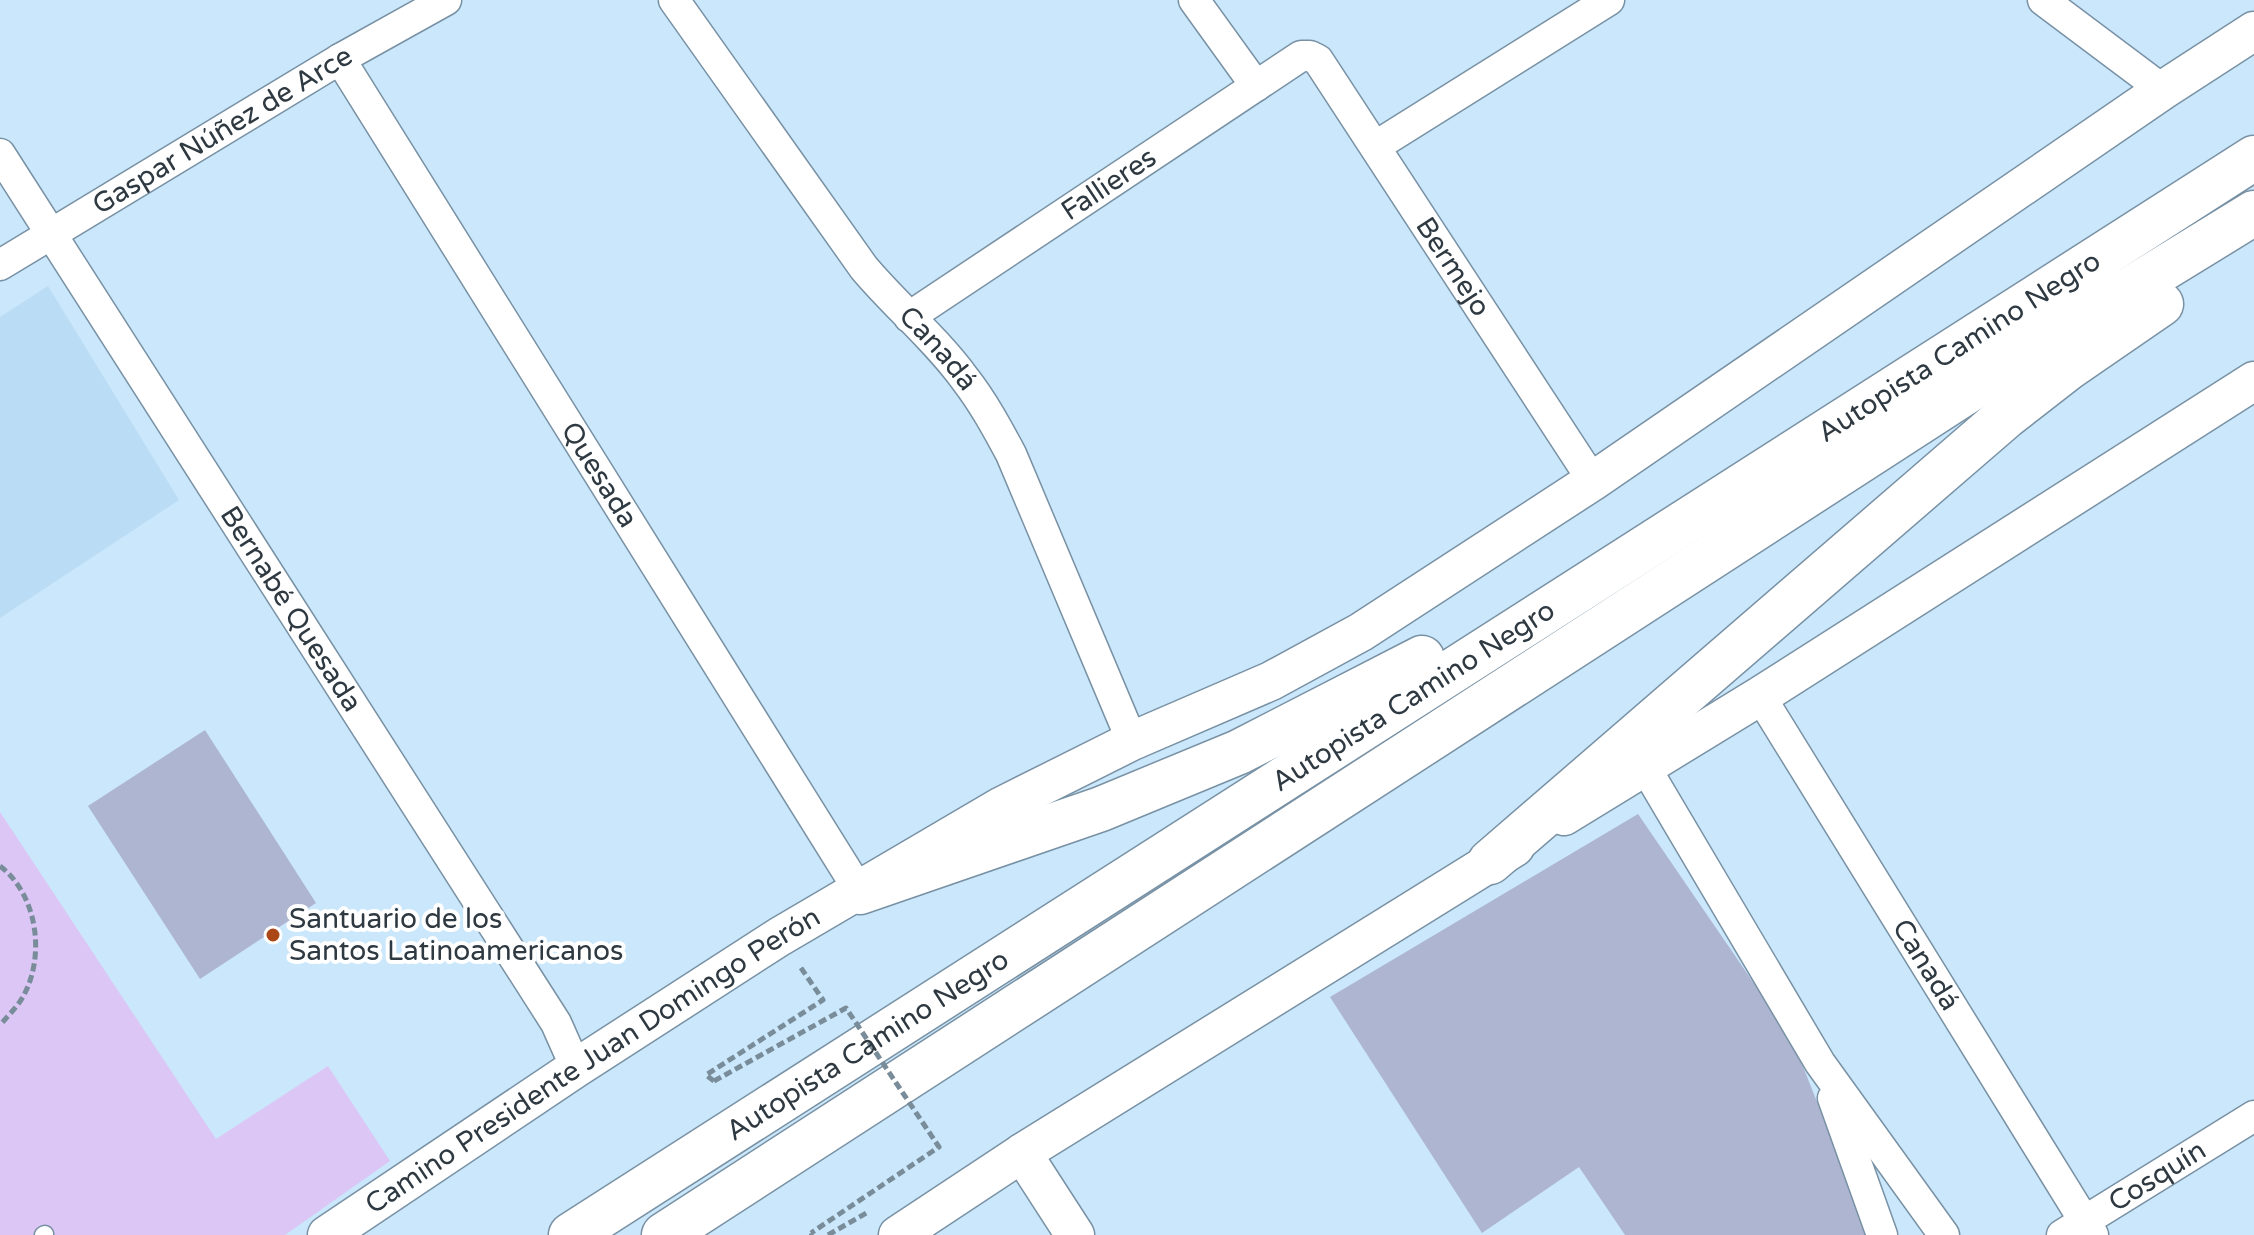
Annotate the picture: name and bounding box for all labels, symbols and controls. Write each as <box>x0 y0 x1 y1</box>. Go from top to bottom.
street label: Gaspar Núñez de Arce <box>86 39 358 222</box>
street label: Fallieres <box>1055 140 1163 228</box>
street label: Bermejo <box>1408 211 1498 323</box>
street label: Autopista Camino Negro <box>1811 244 2107 450</box>
street label: Canadá <box>892 299 985 397</box>
street label: Quesada <box>554 416 645 534</box>
street label: Bernabé Quesada <box>213 500 369 718</box>
street label: Autopista Camino Negro <box>1266 593 1561 799</box>
street label: Camino Presidente Juan Domingo Perón <box>359 900 826 1221</box>
place label: Santuario de los Santos Latinoamericanos <box>289 902 623 968</box>
street label: Canadá <box>1885 913 1967 1017</box>
marker: Santuario de los Santos Latinoamericanos <box>264 926 282 944</box>
street label: Autopista Camino Negro <box>720 942 1015 1148</box>
street label: Cosquín <box>2102 1133 2212 1219</box>

